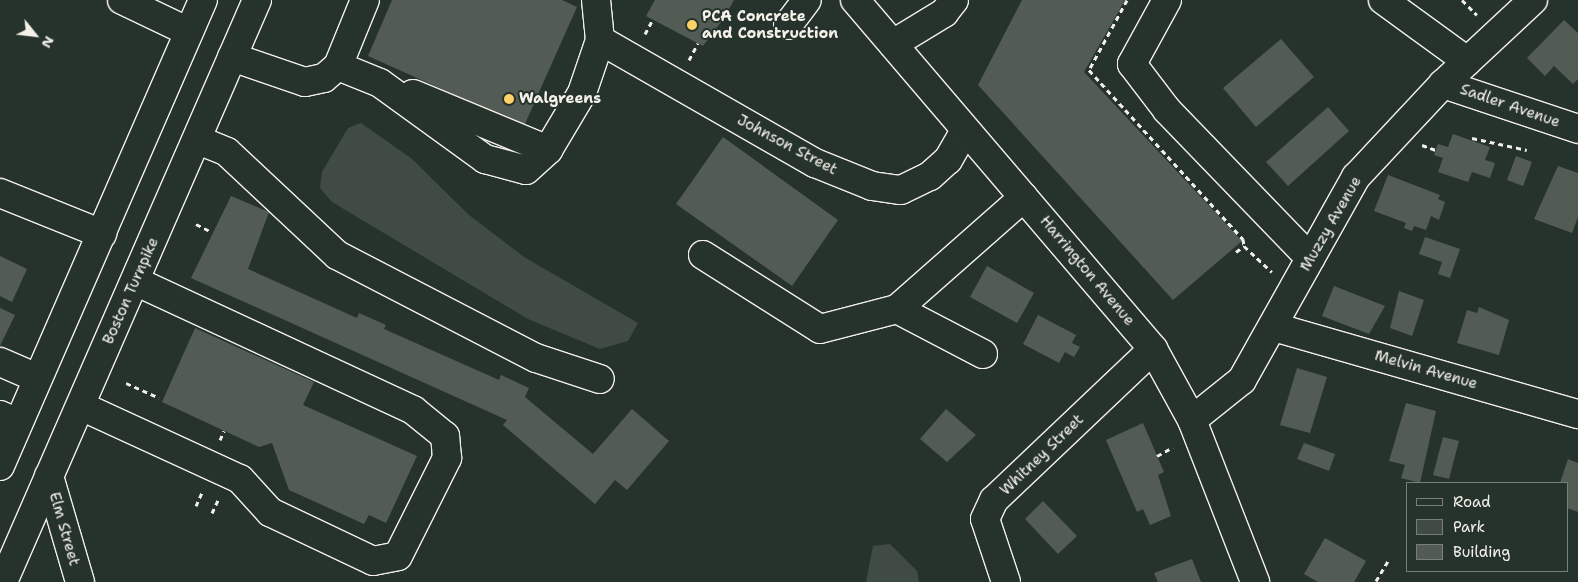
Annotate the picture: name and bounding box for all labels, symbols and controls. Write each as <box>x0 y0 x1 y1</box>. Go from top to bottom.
place label: PCA Concrete and Construction <box>702 7 838 42</box>
north arrow <box>10 10 60 60</box>
marker: PCA Concrete and Construction <box>686 19 698 31</box>
text: N <box>38 33 59 51</box>
street label: Sadler Avenue <box>1458 80 1562 132</box>
place label: Walgreens <box>519 90 601 108</box>
marker: Walgreens <box>503 93 515 105</box>
street label: Johnson Street <box>734 111 840 179</box>
street label: Muzzy Avenue <box>1297 173 1365 275</box>
street label: Harrington Avenue <box>1036 213 1138 329</box>
street label: Boston Turnpike <box>99 235 163 347</box>
street label: Melvin Avenue <box>1373 347 1479 393</box>
street label: Whitney Street <box>997 411 1087 499</box>
legend <box>1406 482 1568 572</box>
street label: Elm Street <box>45 490 83 568</box>
text: Road <box>1453 492 1491 512</box>
text: Park <box>1453 517 1485 537</box>
text: Building <box>1453 542 1510 562</box>

